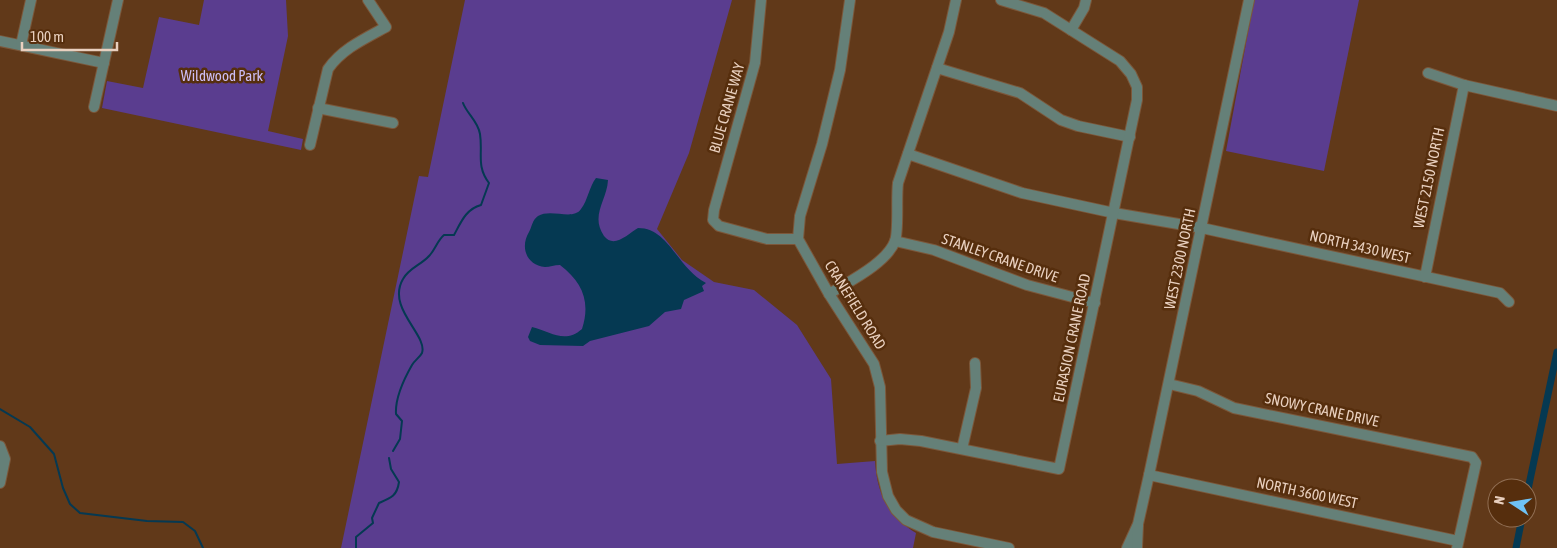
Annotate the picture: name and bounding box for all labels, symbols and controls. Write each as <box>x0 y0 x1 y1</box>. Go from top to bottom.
scale bar <box>22 20 118 52</box>
text: 100 m <box>30 28 64 45</box>
street label: BLUE CRANE WAY <box>706 61 748 155</box>
park label: Wildwood Park <box>181 67 264 84</box>
street label: WEST 2150 NORTH <box>1410 126 1448 230</box>
street label: WEST 2300 NORTH <box>1161 207 1199 311</box>
street label: NORTH 3430 WEST <box>1308 227 1413 266</box>
street label: STANLEY CRANE DRIVE <box>940 230 1061 286</box>
street label: CRANEFIELD ROAD <box>821 257 889 352</box>
street label: EURASION CRANE ROAD <box>1050 272 1093 404</box>
street label: SNOWY CRANE DRIVE <box>1264 389 1381 430</box>
street label: NORTH 3600 WEST <box>1255 474 1360 512</box>
north arrow <box>1487 478 1537 528</box>
text: N <box>1491 495 1508 506</box>

